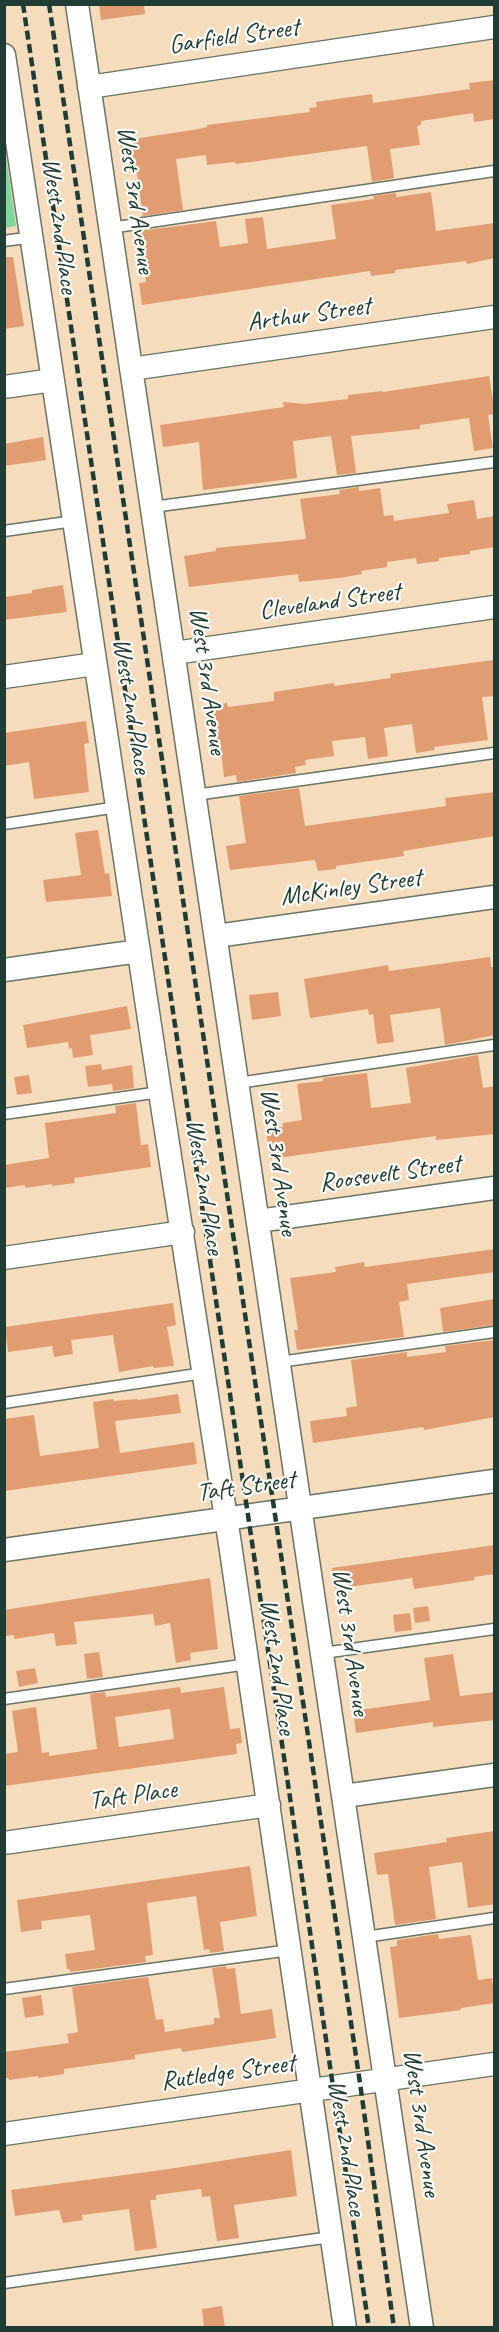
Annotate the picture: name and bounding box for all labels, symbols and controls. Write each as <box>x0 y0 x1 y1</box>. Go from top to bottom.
street label: Garfield Street <box>167 12 301 62</box>
street label: West 3rd Avenue <box>109 124 161 276</box>
street label: West 2nd Place <box>34 156 84 296</box>
street label: Arthur Street <box>245 291 373 339</box>
street label: Cleveland Street <box>257 577 403 627</box>
street label: West 3rd Avenue <box>181 605 233 757</box>
street label: West 2nd Place <box>105 636 157 776</box>
street label: McKinley Street <box>279 863 423 913</box>
street label: West 3rd Avenue <box>252 1086 304 1238</box>
street label: West 2nd Place <box>178 1117 230 1257</box>
street label: Roosevelt Street <box>317 1149 463 1199</box>
street label: Taft Street <box>195 1465 297 1509</box>
street label: West 3rd Avenue <box>324 1566 376 1718</box>
street label: West 2nd Place <box>252 1597 302 1737</box>
street label: Taft Place <box>87 1774 179 1818</box>
street label: West 3rd Avenue <box>395 2047 447 2199</box>
street label: Rutledge Street <box>159 2048 297 2098</box>
street label: West 2nd Place <box>320 2078 372 2218</box>

